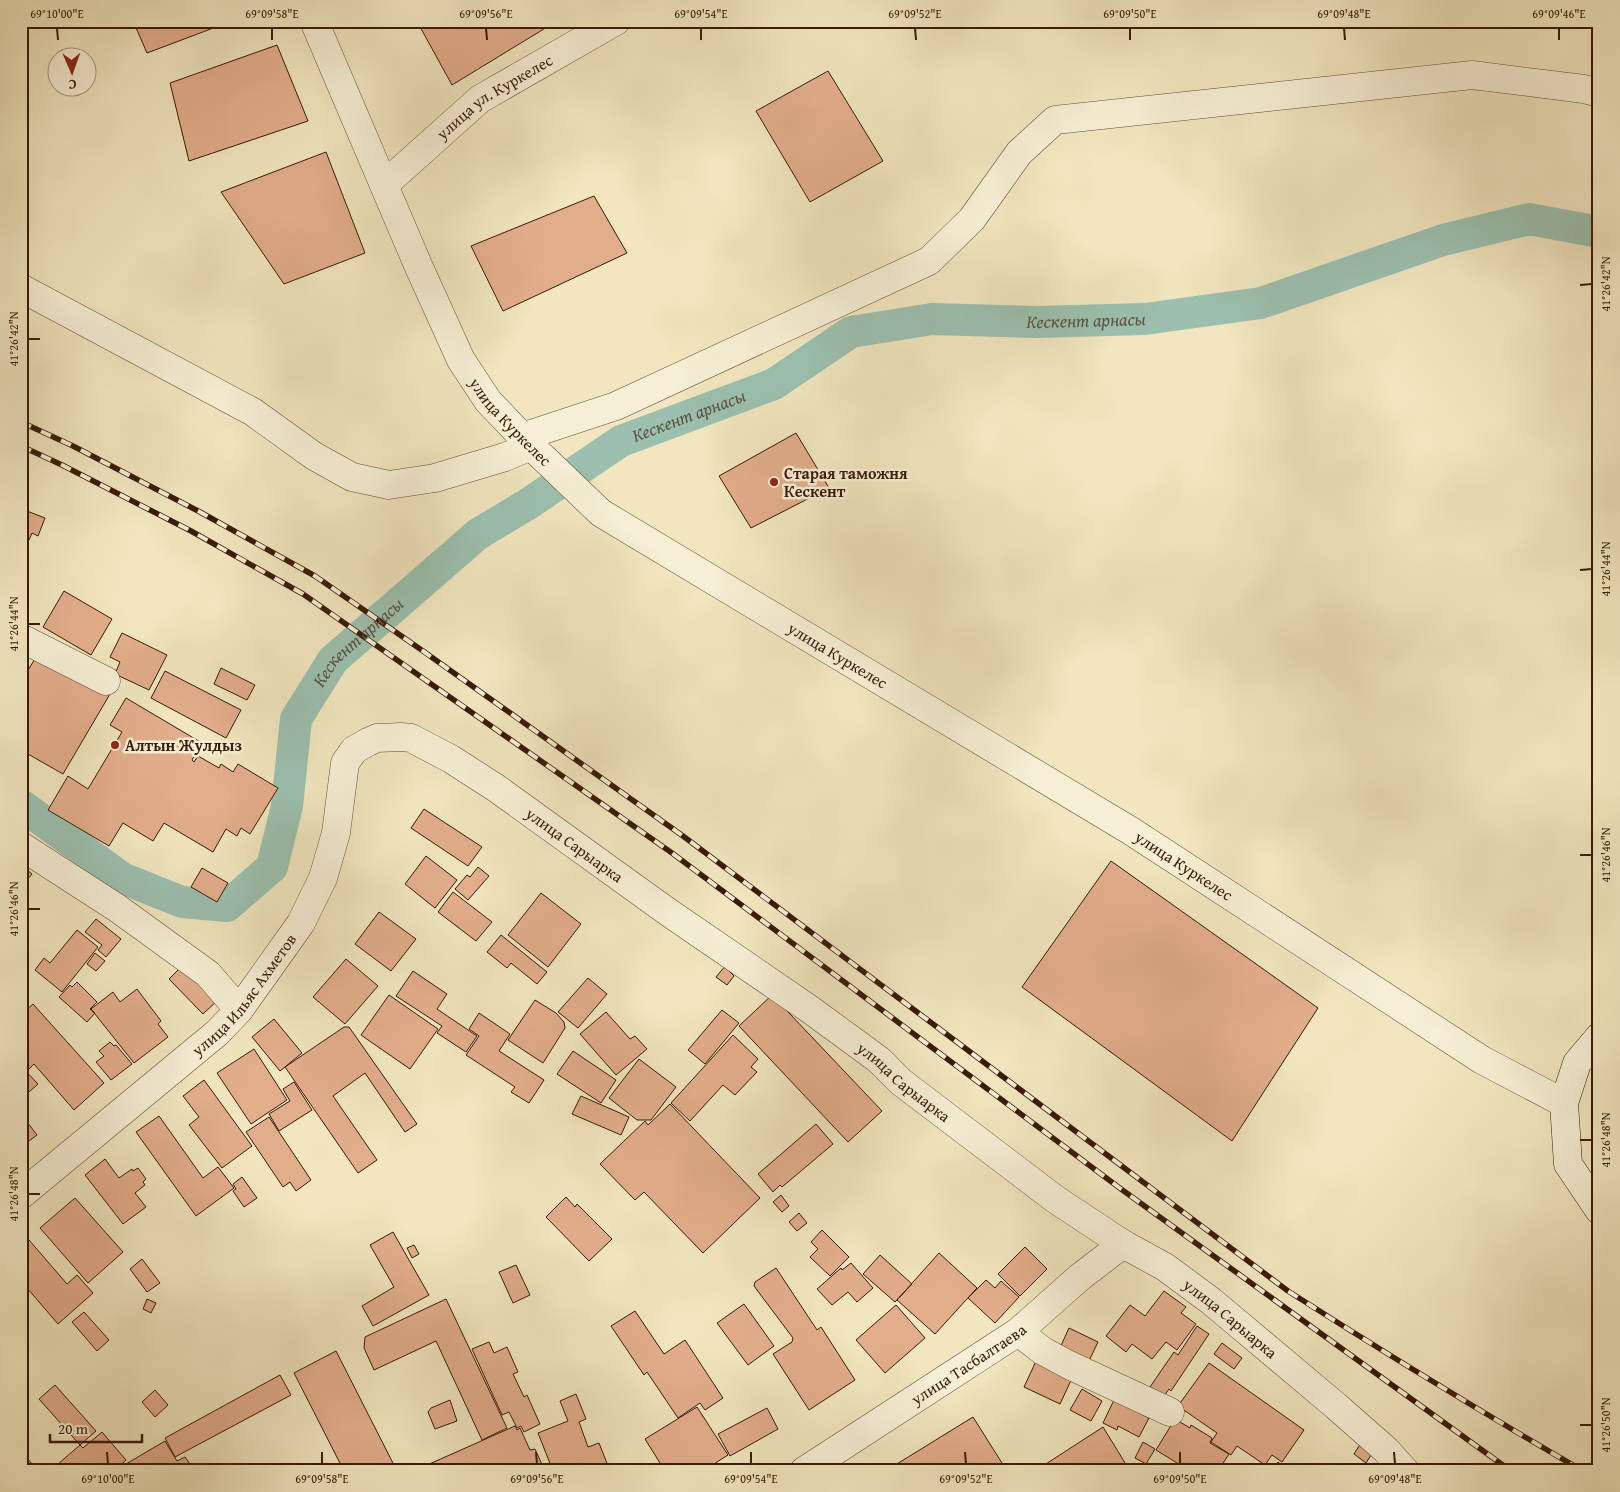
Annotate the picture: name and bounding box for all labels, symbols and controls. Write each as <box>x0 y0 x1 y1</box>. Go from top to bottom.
text: 69°10'00"E <box>30 5 84 22</box>
text: 69°09'58"E <box>245 5 299 22</box>
text: 69°09'56"E <box>459 5 513 22</box>
text: 69°09'54"E <box>674 5 728 22</box>
text: 69°09'52"E <box>888 5 942 22</box>
text: 69°09'50"E <box>1103 5 1157 22</box>
text: 69°09'48"E <box>1317 5 1371 22</box>
text: 69°09'46"E <box>1532 5 1586 22</box>
north arrow <box>48 48 98 98</box>
street label: улица ул. Куркелес <box>430 48 557 146</box>
text: С <box>68 75 77 95</box>
text: 41°26'42"N <box>1597 256 1614 312</box>
water label: Кескент арнасы <box>1026 305 1146 335</box>
text: 41°26'42"N <box>5 311 22 367</box>
street label: улица Куркелес <box>463 372 557 472</box>
water label: Кескент арнасы <box>628 382 749 449</box>
place label: Старая таможня Кескент <box>784 461 908 503</box>
marker: Старая таможня Кескент <box>768 476 780 488</box>
text: 41°26'44"N <box>1597 541 1614 597</box>
water label: Кескент арнасы <box>305 590 409 692</box>
text: 41°26'44"N <box>5 596 22 652</box>
street label: улица Куркелес <box>783 615 892 694</box>
place label: Алтын Жулдыз <box>125 733 242 757</box>
marker: Алтын Жулдыз <box>109 739 121 751</box>
street label: улица Сарыарка <box>520 801 629 888</box>
street label: улица Куркелес <box>1129 824 1238 906</box>
text: 41°26'46"N <box>1597 827 1614 883</box>
text: 41°26'46"N <box>5 881 22 937</box>
street label: улица Ильяс Ахметов <box>186 928 302 1062</box>
street label: улица Сарыарка <box>851 1035 956 1128</box>
text: 41°26'48"N <box>1597 1112 1614 1168</box>
text: 41°26'48"N <box>5 1166 22 1222</box>
street label: улица Сарыарка <box>1178 1272 1283 1364</box>
street label: улица Тасбалтаева <box>905 1318 1032 1411</box>
text: 41°26'50"N <box>1597 1397 1614 1453</box>
scale bar <box>50 1412 142 1444</box>
text: 20 m <box>58 1418 89 1439</box>
text: 69°10'00"E <box>81 1470 135 1487</box>
text: 69°09'58"E <box>295 1470 349 1487</box>
text: 69°09'56"E <box>510 1470 564 1487</box>
text: 69°09'54"E <box>724 1470 778 1487</box>
text: 69°09'52"E <box>939 1470 993 1487</box>
text: 69°09'50"E <box>1153 1470 1207 1487</box>
text: 69°09'48"E <box>1368 1470 1422 1487</box>

